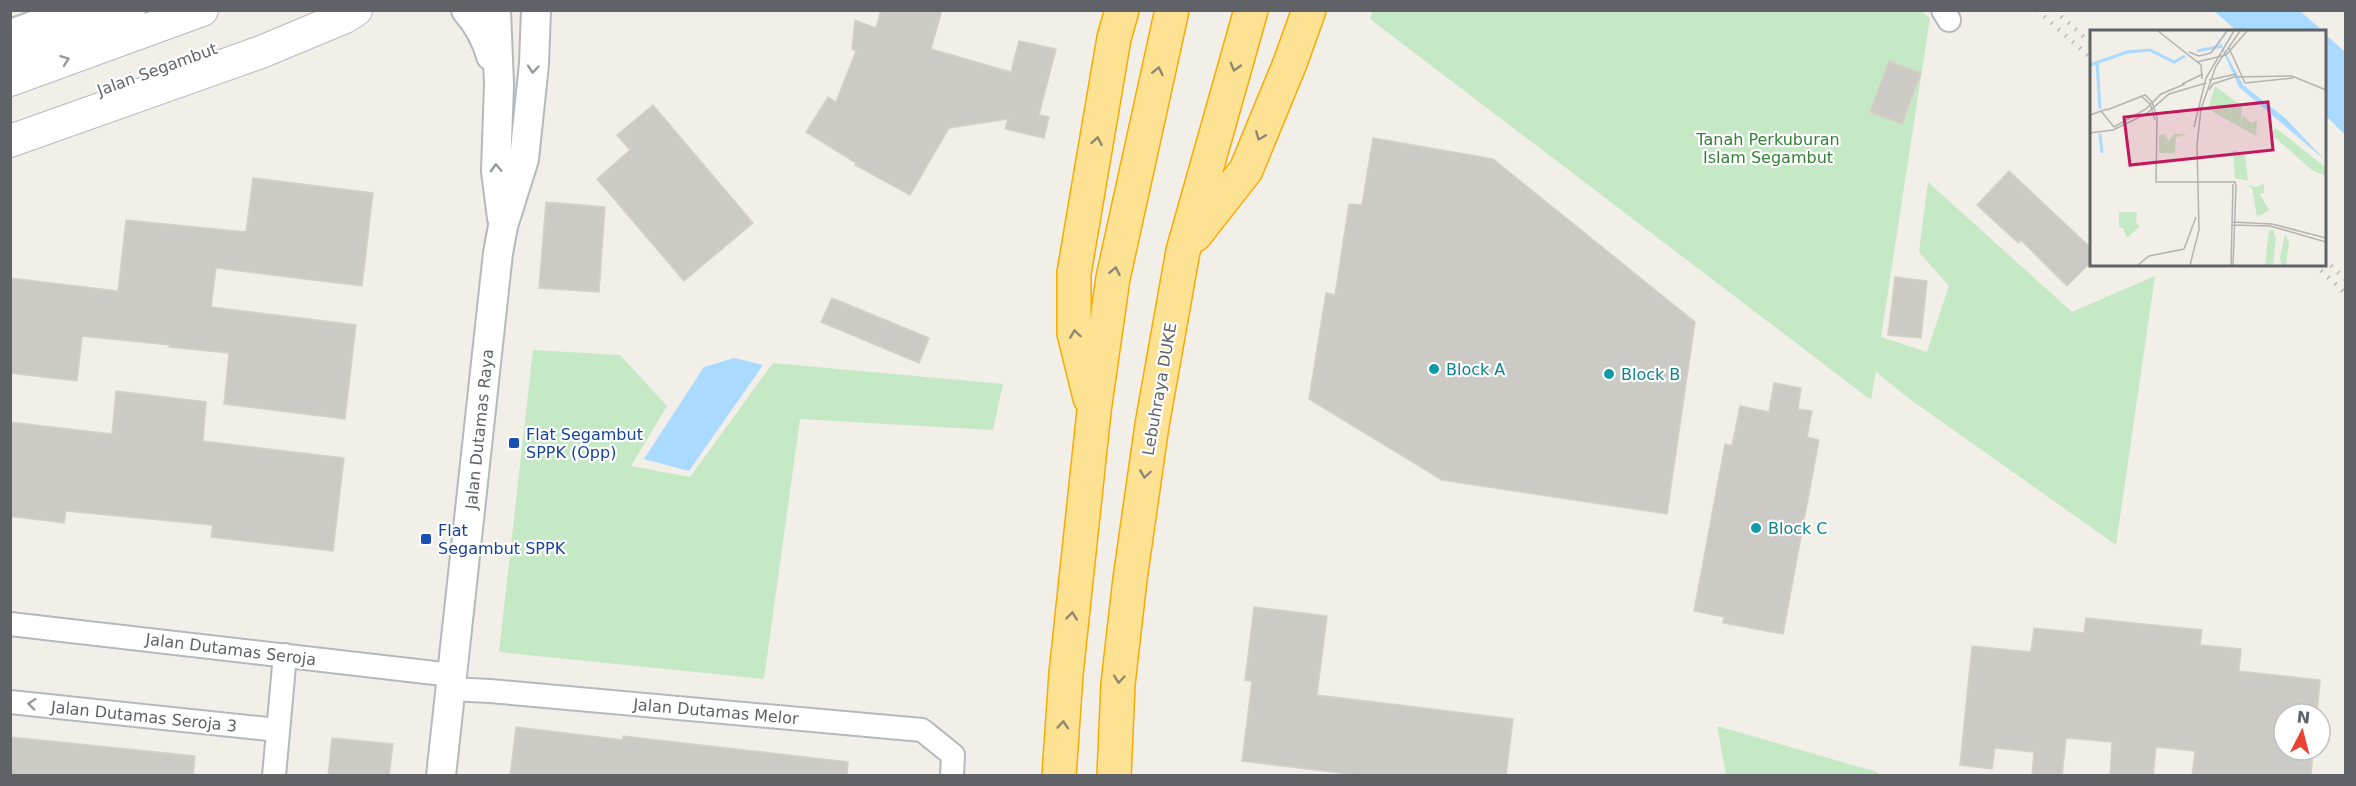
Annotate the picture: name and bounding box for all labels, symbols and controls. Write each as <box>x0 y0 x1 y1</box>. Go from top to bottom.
inset map <box>2090 30 2326 266</box>
street label: Jalan Segambut <box>94 39 220 100</box>
one-way arrow <box>60 55 70 68</box>
one-way arrow <box>1230 62 1243 72</box>
one-way arrow <box>527 64 540 73</box>
one-way arrow <box>1150 66 1163 76</box>
one-way arrow <box>1255 130 1267 141</box>
park label: Tanah Perkuburan Islam Segambut <box>1695 130 1840 167</box>
one-way arrow <box>1090 137 1102 146</box>
one-way arrow <box>490 163 503 172</box>
one-way arrow <box>1108 266 1121 276</box>
street label: Lebuhraya DUKE <box>1138 321 1181 457</box>
one-way arrow <box>1070 330 1082 339</box>
street label: Jalan Dutamas Raya <box>462 348 497 511</box>
place label: Block A <box>1446 360 1505 379</box>
marker: Block A <box>1427 362 1441 376</box>
place label: Block B <box>1621 365 1680 384</box>
marker: Block B <box>1602 367 1616 381</box>
place label: Flat Segambut SPPK (Opp) <box>526 425 643 462</box>
marker: Flat Segambut SPPK (Opp) <box>507 436 521 450</box>
one-way arrow <box>1140 470 1152 479</box>
place label: Block C <box>1768 519 1828 538</box>
place label: Flat Segambut SPPK <box>438 521 566 558</box>
marker: Block C <box>1749 521 1763 535</box>
marker: Flat Segambut SPPK <box>419 532 433 546</box>
one-way arrow <box>1065 611 1078 620</box>
street label: Jalan Dutamas Seroja <box>144 629 317 669</box>
one-way arrow <box>1113 674 1126 683</box>
street label: Jalan Dutamas Melor <box>632 695 800 728</box>
street label: Jalan Dutamas Seroja 3 <box>49 697 238 736</box>
one-way arrow <box>27 699 36 711</box>
north arrow <box>2272 702 2332 762</box>
text: N <box>2296 707 2311 728</box>
one-way arrow <box>1056 720 1069 729</box>

